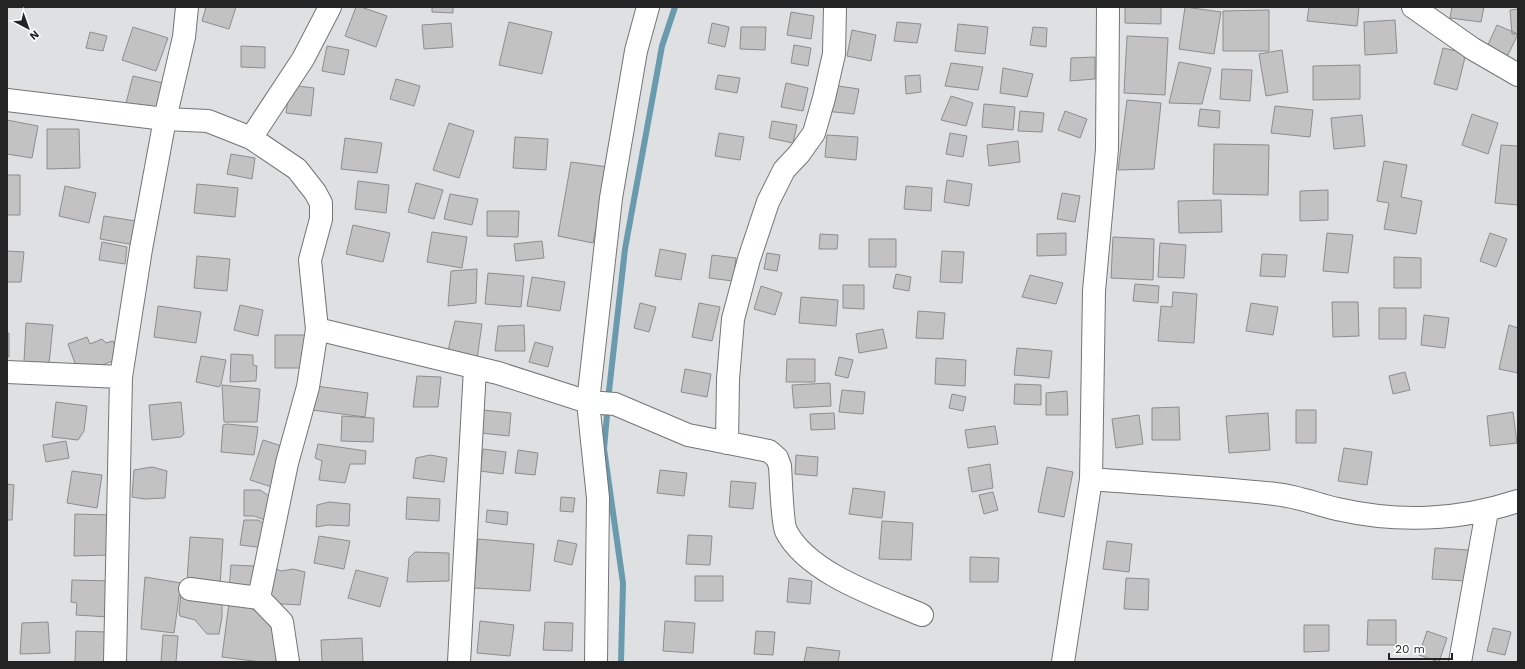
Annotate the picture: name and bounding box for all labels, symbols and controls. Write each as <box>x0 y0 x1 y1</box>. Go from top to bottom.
north arrow <box>8 8 48 48</box>
text: N <box>27 28 42 43</box>
scale bar <box>1389 635 1452 661</box>
text: 20 m <box>1395 642 1425 656</box>

